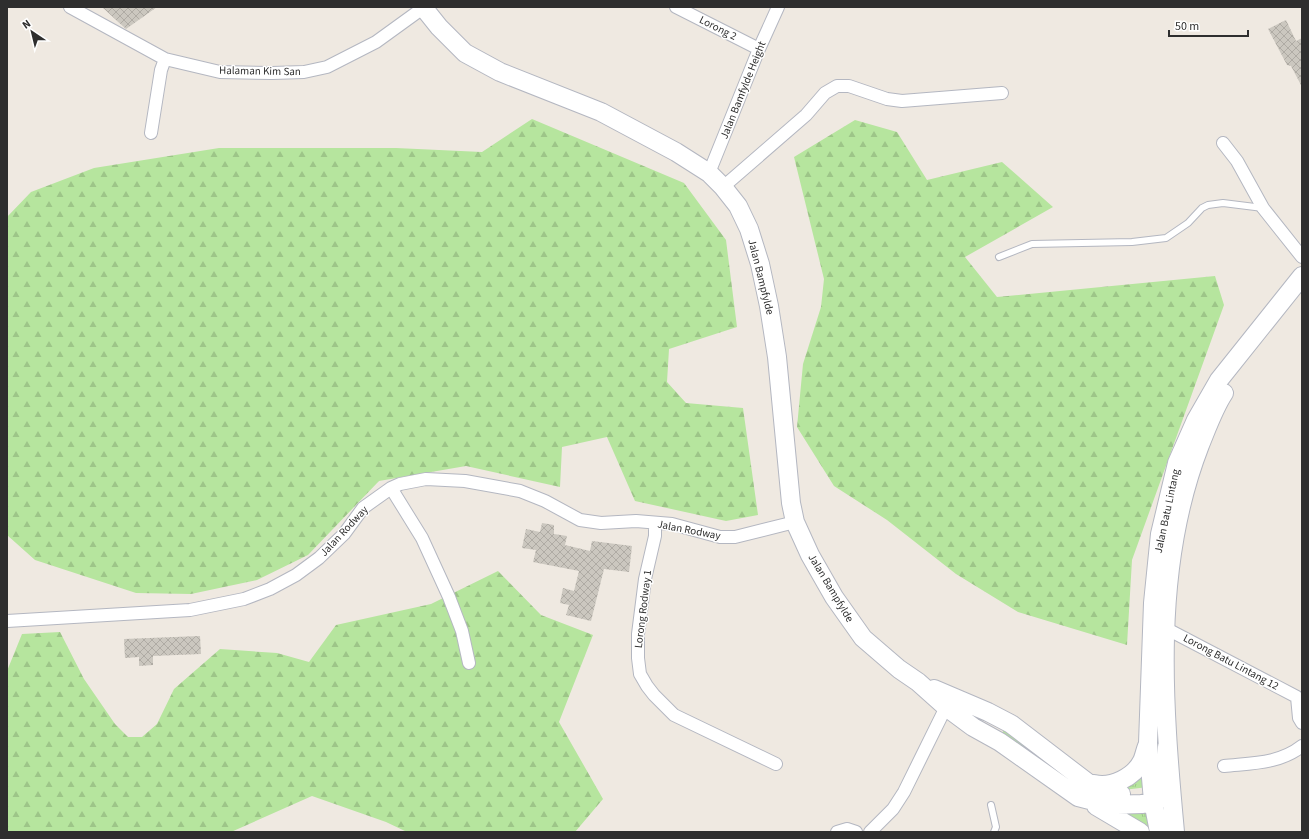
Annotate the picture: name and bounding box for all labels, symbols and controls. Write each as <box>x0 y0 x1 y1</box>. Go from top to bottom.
north arrow <box>12 12 52 52</box>
street label: Lorong 2 <box>697 12 739 44</box>
scale bar <box>1169 12 1248 38</box>
text: N <box>19 16 34 32</box>
text: 50 m <box>1175 18 1199 35</box>
street label: Jalan Bamfylde Height <box>717 39 770 141</box>
street label: Halaman Kim San <box>219 63 301 79</box>
street label: Jalan Bampfylde <box>744 238 778 317</box>
street label: Jalan Batu Lintang <box>1151 467 1183 555</box>
street label: Jalan Rodway <box>317 502 371 560</box>
street label: Jalan Rodway <box>656 517 722 543</box>
street label: Jalan Bampfylde <box>805 551 858 625</box>
street label: Lorong Rodway 1 <box>631 569 655 649</box>
street label: Lorong Batu Lintang 12 <box>1181 630 1281 694</box>

